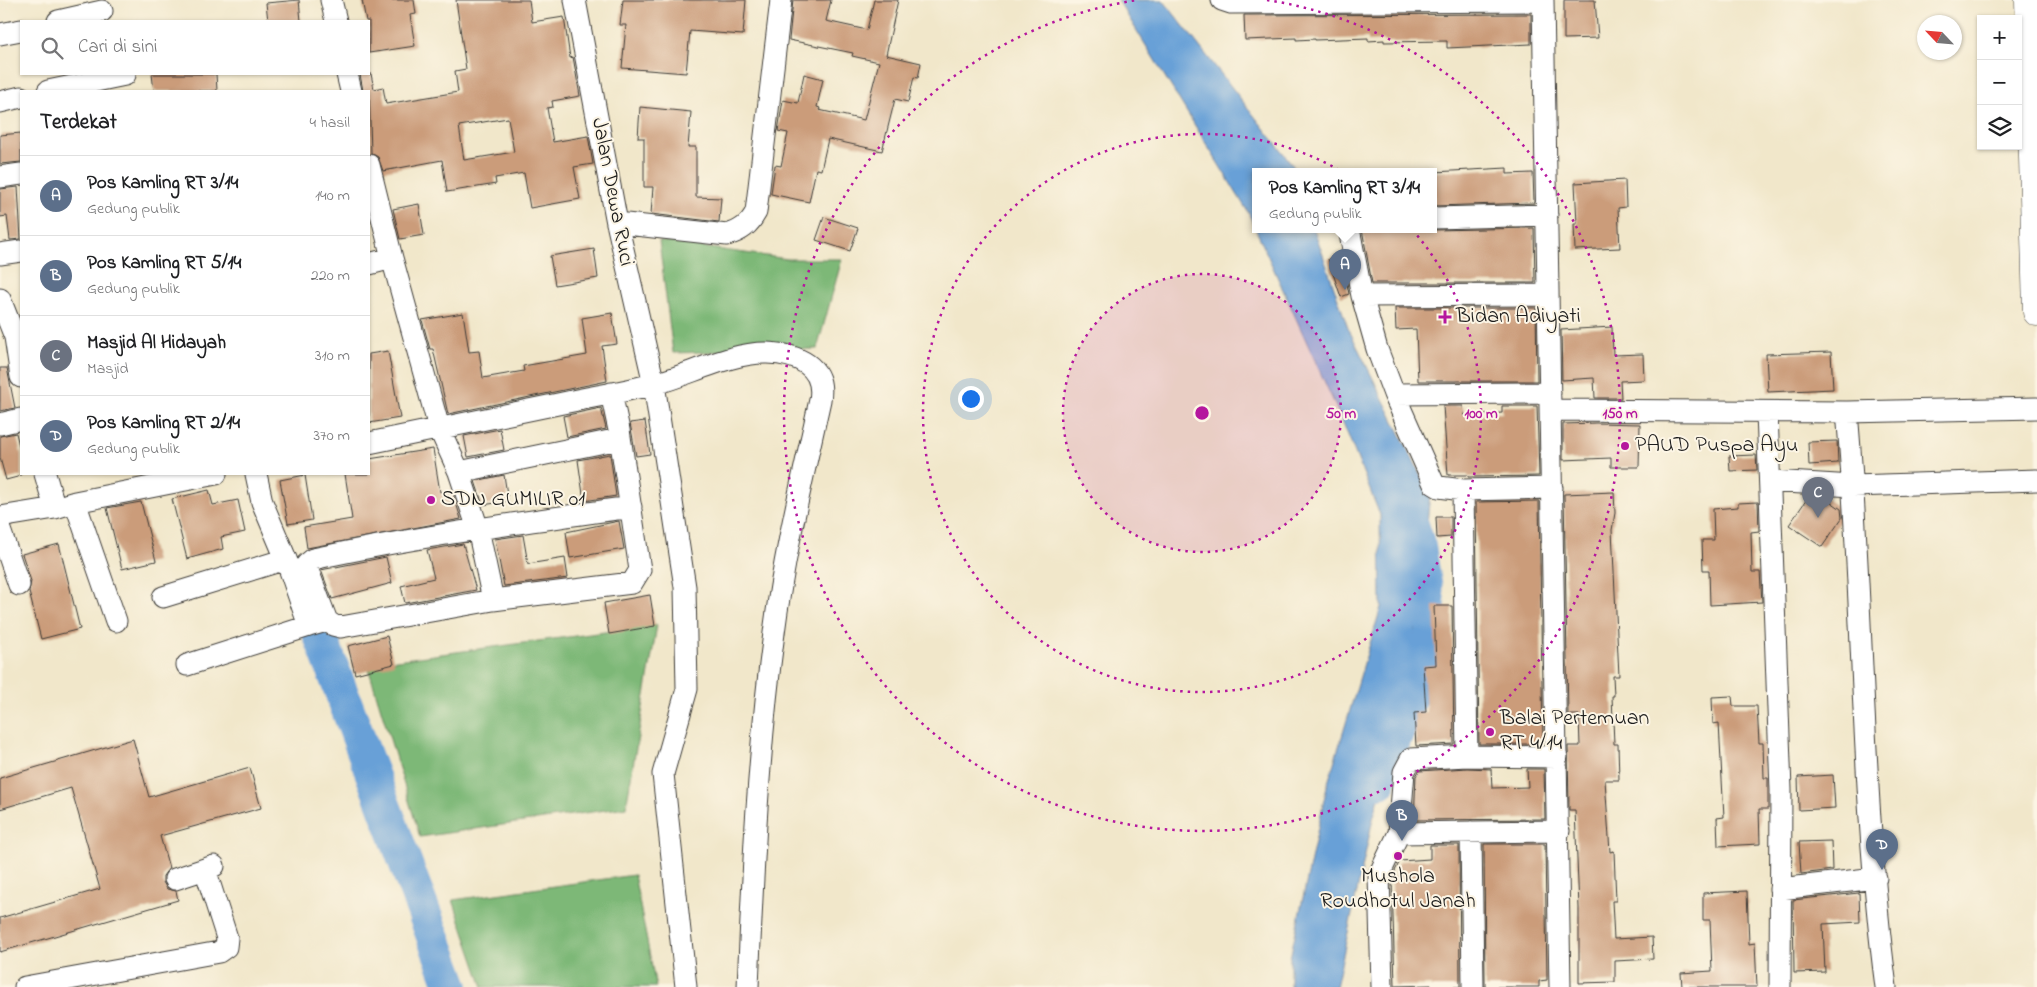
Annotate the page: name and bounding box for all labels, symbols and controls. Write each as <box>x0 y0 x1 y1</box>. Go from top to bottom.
north arrow <box>1917 15 1962 60</box>
map controls <box>1977 15 2022 150</box>
button: + <box>1977 15 2022 60</box>
search box <box>20 20 370 75</box>
icon: search <box>38 34 66 62</box>
text: Cari di sini <box>78 34 157 61</box>
button: − <box>1977 60 2022 105</box>
button: layers <box>1977 105 2022 150</box>
text: Terdekat <box>40 108 117 138</box>
text: 4 hasil <box>309 111 350 135</box>
street label: Jalan Dewa Ruci <box>582 115 642 269</box>
popup <box>1252 168 1437 233</box>
text: Pos Kamling RT 3/14 <box>87 170 238 197</box>
text: Pos Kamling RT 3/14 <box>1269 175 1420 202</box>
text: A <box>51 184 61 208</box>
text: 140 m <box>315 184 350 208</box>
text: Gedung publik <box>87 197 180 221</box>
text: Gedung publik <box>1269 202 1362 226</box>
pin: A <box>1329 249 1361 290</box>
text: Pos Kamling RT 5/14 <box>87 250 241 277</box>
text: B <box>51 264 61 288</box>
text: 220 m <box>311 264 350 288</box>
text: Gedung publik <box>87 277 180 301</box>
place label: Bidan Adiyati <box>1455 301 1581 334</box>
marker: Bidan Adiyati <box>1438 310 1452 324</box>
text: Masjid Al Hidayah <box>87 330 226 357</box>
text: C <box>52 344 60 368</box>
text: 310 m <box>315 344 350 368</box>
text: Masjid <box>87 357 129 381</box>
your location <box>958 386 984 412</box>
text: 50 m <box>1326 403 1357 425</box>
text: 100 m <box>1464 403 1498 425</box>
text: 150 m <box>1602 403 1638 425</box>
centre of rings <box>1193 404 1211 422</box>
text: Pos Kamling RT 2/14 <box>87 410 240 437</box>
text: D <box>50 424 62 448</box>
text: 370 m <box>313 424 350 448</box>
place label: PAUD Puspa Ayu <box>1635 430 1798 463</box>
text: Gedung publik <box>87 437 180 461</box>
marker: PAUD Puspa Ayu <box>1619 440 1631 452</box>
pin: C <box>1802 477 1834 518</box>
place label: SDN GUMILIR 01 <box>441 484 585 516</box>
marker: SDN GUMILIR 01 <box>425 494 437 506</box>
place label: Balai Pertemuan RT 4/14 <box>1499 703 1649 760</box>
marker: Balai Pertemuan RT 4/14 <box>1484 726 1496 738</box>
pin: B <box>1386 800 1418 841</box>
pin: D <box>1866 829 1898 870</box>
marker: Mushola Roudhotul Janah <box>1392 850 1404 862</box>
place label: Mushola Roudhotul Janah <box>1320 861 1476 918</box>

